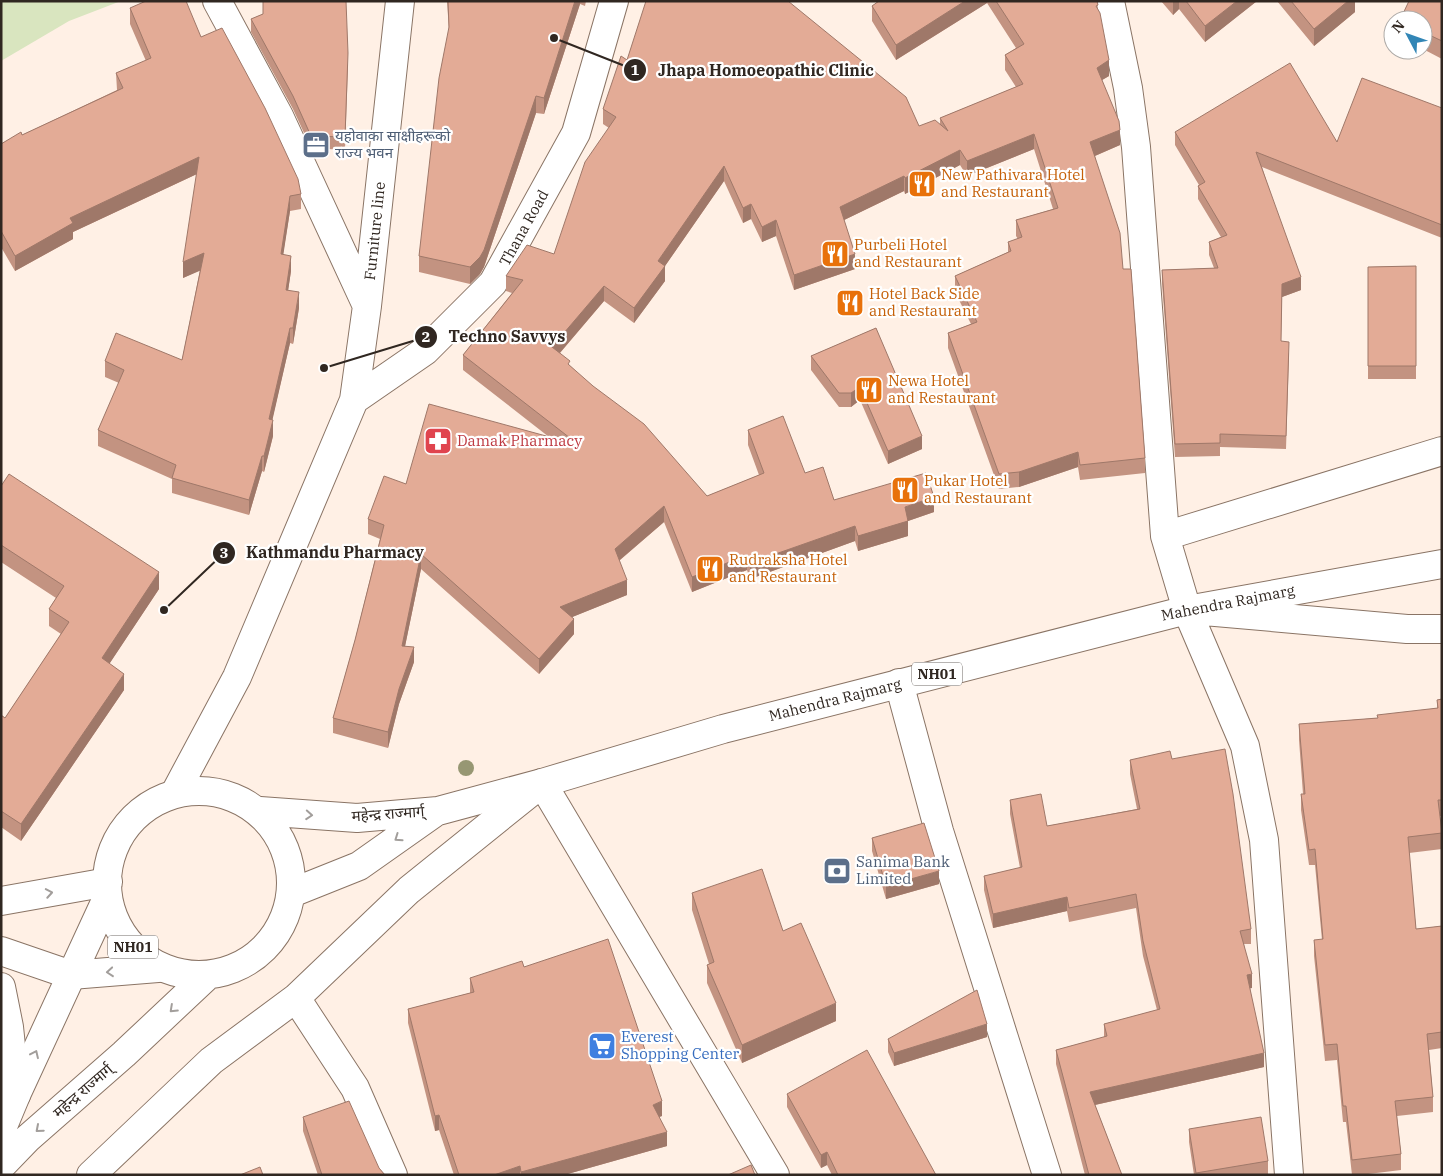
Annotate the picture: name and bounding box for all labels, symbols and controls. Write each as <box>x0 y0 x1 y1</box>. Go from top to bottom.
north arrow <box>1383 10 1433 60</box>
text: N <box>1388 16 1409 37</box>
callout: Jhapa Homoeopathic Clinic <box>623 54 884 85</box>
text: 1 <box>630 60 640 79</box>
text: Jhapa Homoeopathic Clinic <box>658 60 874 80</box>
place label: यहोवाका साक्षीहरूको राज्य भवन <box>335 126 451 162</box>
office icon: यहोवाका साक्षीहरूको राज्य भवन <box>301 130 331 160</box>
place label: New Pathivara Hotel and Restaurant <box>941 165 1085 201</box>
restaurant icon: New Pathivara Hotel and Restaurant <box>907 169 937 199</box>
street label: Furniture line <box>360 181 389 281</box>
street label: Thana Road <box>495 186 552 269</box>
place label: Purbeli Hotel and Restaurant <box>854 235 962 271</box>
restaurant icon: Purbeli Hotel and Restaurant <box>820 239 850 269</box>
place label: Hotel Back Side and Restaurant <box>869 284 980 320</box>
restaurant icon: Hotel Back Side and Restaurant <box>835 288 865 318</box>
callout: Techno Savvys <box>414 321 576 352</box>
text: Techno Savvys <box>449 326 565 346</box>
text: 2 <box>421 327 431 346</box>
place label: Newa Hotel and Restaurant <box>888 371 996 407</box>
restaurant icon: Newa Hotel and Restaurant <box>854 375 884 405</box>
pharmacy icon: Damak Pharmacy <box>423 426 453 456</box>
place label: Damak Pharmacy <box>457 431 582 450</box>
place label: Pukar Hotel and Restaurant <box>924 471 1032 507</box>
restaurant icon: Pukar Hotel and Restaurant <box>890 475 920 505</box>
callout: Kathmandu Pharmacy <box>211 537 434 568</box>
text: Kathmandu Pharmacy <box>246 542 425 562</box>
text: 3 <box>219 543 229 562</box>
place label: Rudraksha Hotel and Restaurant <box>729 550 847 586</box>
restaurant icon: Rudraksha Hotel and Restaurant <box>695 554 725 584</box>
street label: Mahendra Rajmarg <box>1159 580 1296 625</box>
road number: NH01 <box>912 662 962 686</box>
street label: Mahendra Rajmarg <box>767 674 903 725</box>
street label: महेन्द्र राज्मार्ग् <box>351 801 427 827</box>
one-way arrow <box>305 809 313 820</box>
one-way arrow <box>395 832 404 841</box>
place label: Sanima Bank Limited <box>856 852 950 888</box>
bank icon: Sanima Bank Limited <box>822 856 852 886</box>
one-way arrow <box>45 888 54 898</box>
road number: NH01 <box>108 936 158 959</box>
one-way arrow <box>106 966 114 977</box>
one-way arrow <box>169 1003 178 1012</box>
place label: Everest Shopping Center <box>621 1027 740 1063</box>
supermarket icon: Everest Shopping Center <box>587 1031 617 1061</box>
one-way arrow <box>28 1050 39 1059</box>
street label: महेन्द्र राज्मार्ग् <box>49 1058 119 1122</box>
one-way arrow <box>36 1123 45 1132</box>

